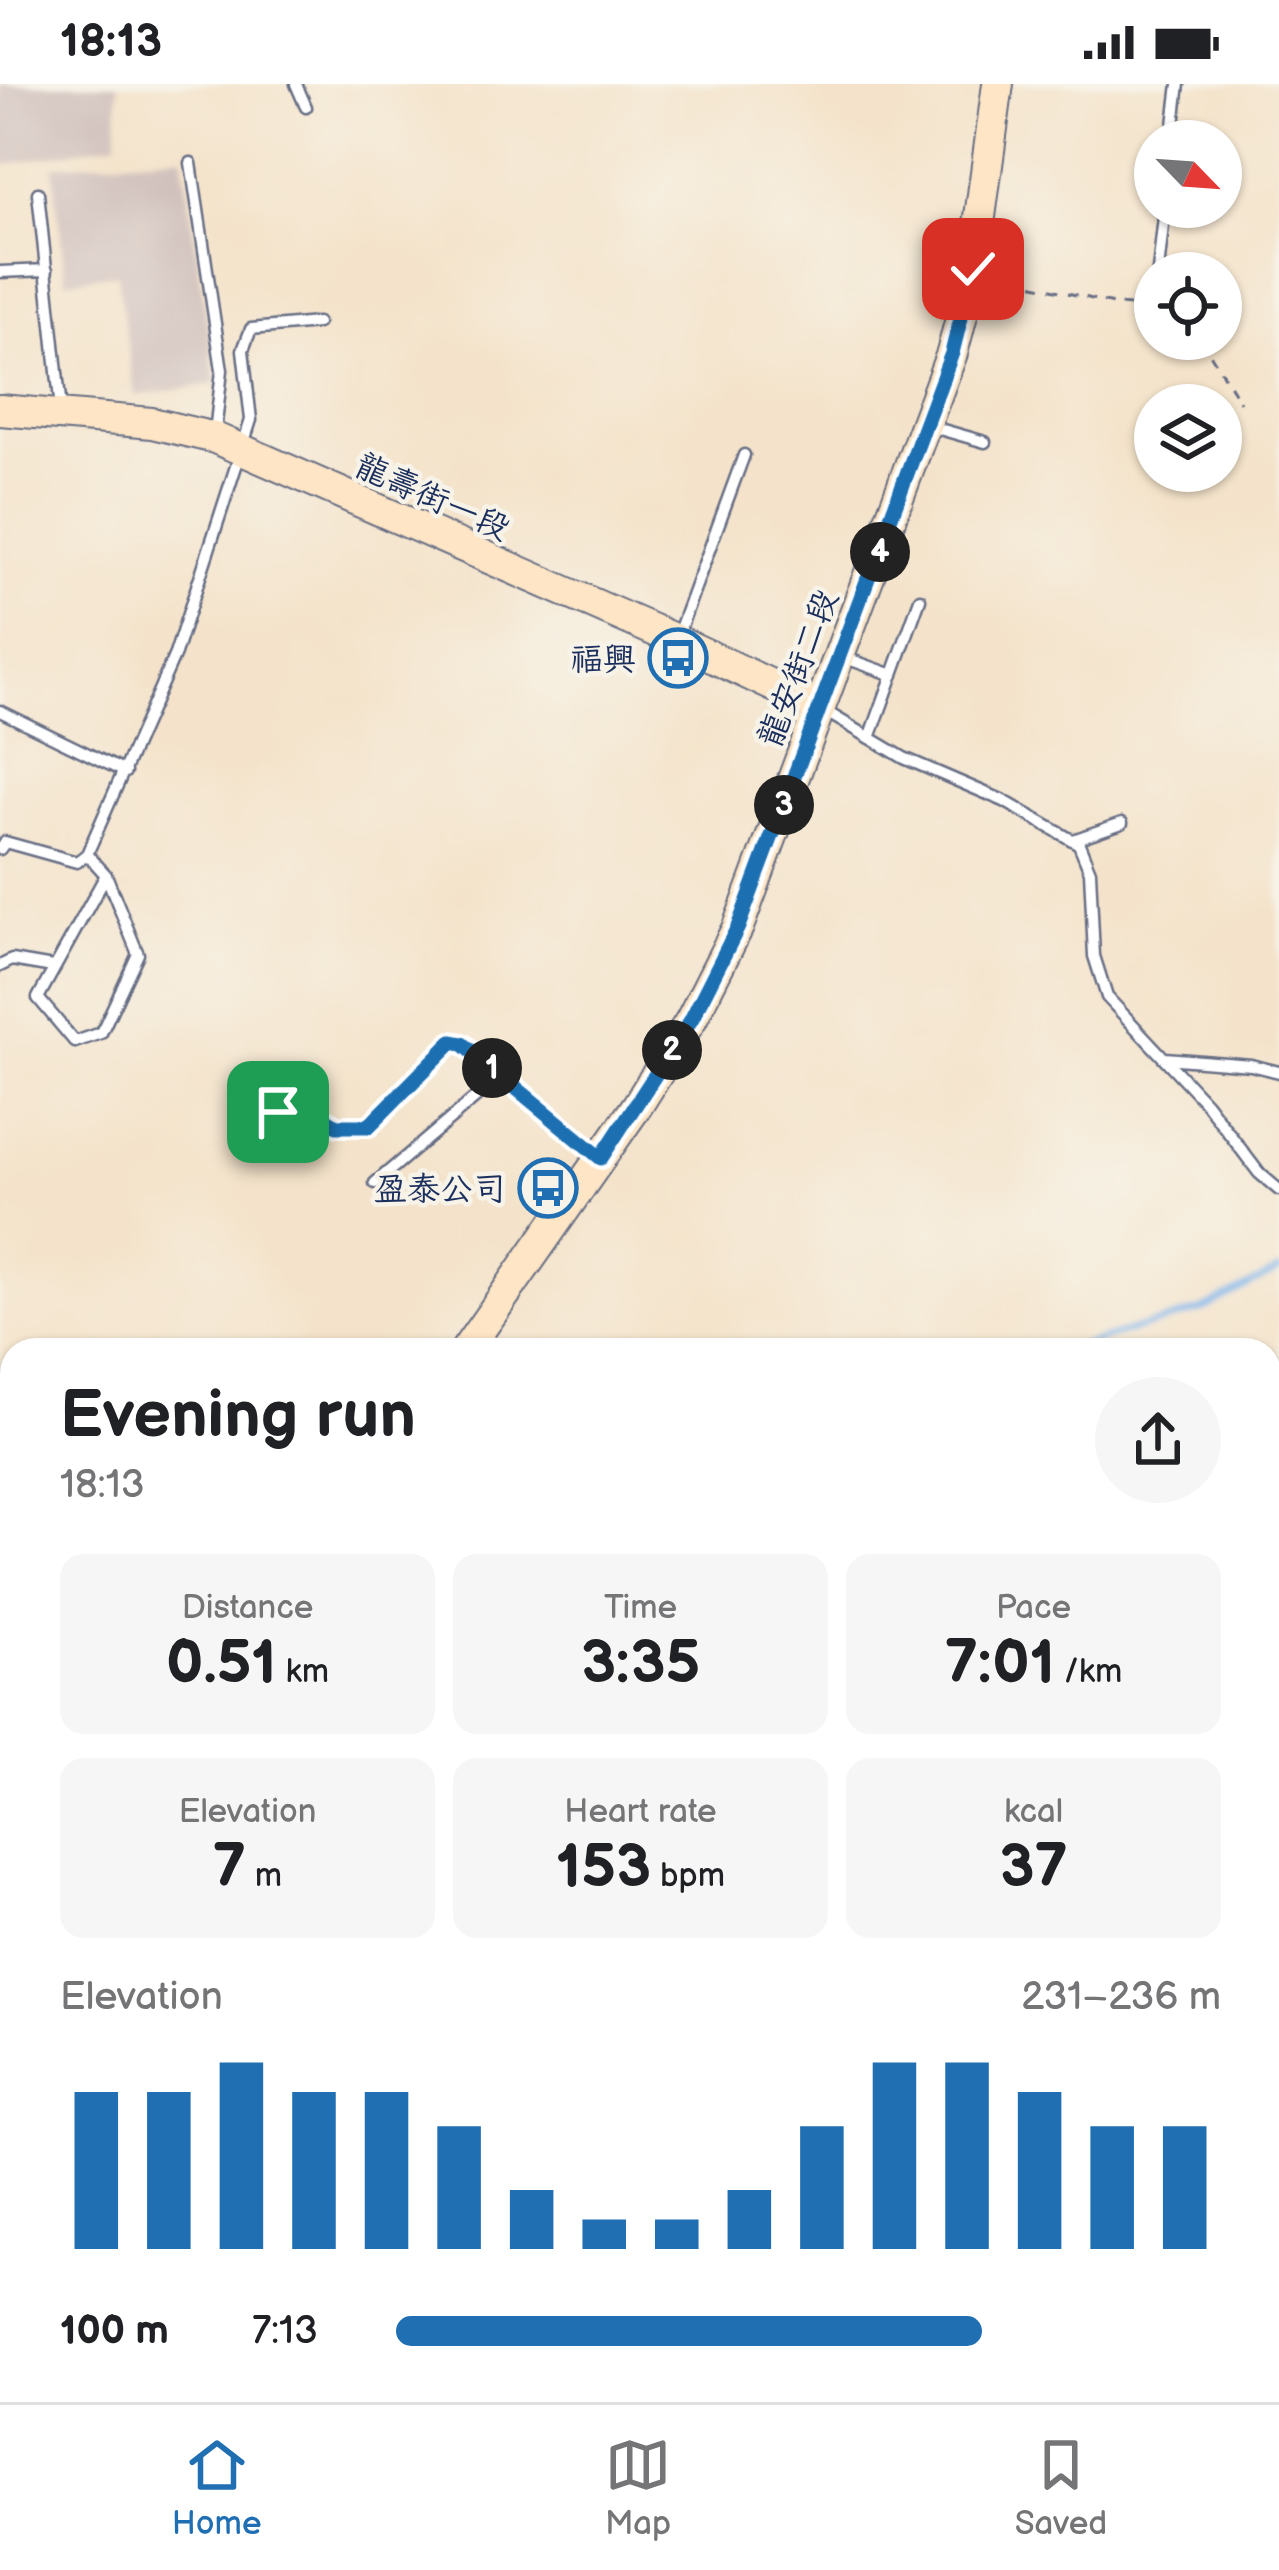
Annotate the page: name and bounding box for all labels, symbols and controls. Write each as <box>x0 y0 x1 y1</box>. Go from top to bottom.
text: 18:13 <box>60 15 162 70</box>
north arrow <box>1134 120 1242 228</box>
map controls <box>1134 120 1242 492</box>
pin <box>922 218 1024 320</box>
icon: check <box>940 236 1006 302</box>
button: locate <box>1134 252 1242 360</box>
button: layers <box>1134 384 1242 492</box>
street label: 龍壽街一段 <box>349 446 516 550</box>
pin: 4 <box>850 522 910 582</box>
text: 4 <box>870 532 890 572</box>
street label: 龍安街二段 <box>751 585 847 753</box>
bus stop icon: 福興 <box>647 627 709 689</box>
place label: 福興 <box>570 640 636 680</box>
pin: 3 <box>754 775 814 835</box>
text: 3 <box>774 785 794 825</box>
pin: 2 <box>642 1020 702 1080</box>
text: 2 <box>662 1030 682 1070</box>
pin: 1 <box>462 1038 522 1098</box>
text: 1 <box>485 1048 499 1088</box>
pin <box>227 1061 329 1163</box>
icon: arrive <box>245 1079 311 1145</box>
bus stop icon: 盈泰公司 <box>517 1157 579 1219</box>
place label: 盈泰公司 <box>374 1170 506 1210</box>
text: Evening run <box>60 1377 416 1456</box>
button: share <box>1095 1377 1221 1503</box>
text: 18:13 <box>60 1462 145 1509</box>
text: Distance <box>182 1588 313 1628</box>
text: Time <box>604 1588 677 1628</box>
text: Pace <box>996 1588 1071 1628</box>
text: 0.51 <box>166 1628 277 1700</box>
text: 3:35 <box>581 1628 700 1700</box>
text: 7:01 <box>945 1628 1055 1700</box>
text: km <box>277 1652 329 1692</box>
text: /km <box>1055 1652 1122 1692</box>
text: Elevation <box>179 1792 316 1832</box>
text: Heart rate <box>564 1792 717 1832</box>
text: kcal <box>1004 1792 1063 1832</box>
text: 7 <box>213 1832 246 1904</box>
text: 153 <box>556 1832 651 1904</box>
text: 37 <box>999 1832 1068 1904</box>
text: m <box>246 1856 282 1896</box>
text: bpm <box>651 1856 725 1896</box>
text: Elevation <box>60 1974 223 2021</box>
text: 231–236 m <box>1021 1974 1221 2021</box>
text: 100 m <box>60 2308 169 2355</box>
text: 7:13 <box>252 2308 318 2355</box>
tab: Home <box>172 2432 261 2544</box>
tab: Map <box>605 2432 671 2544</box>
tab: Saved <box>1015 2432 1107 2544</box>

